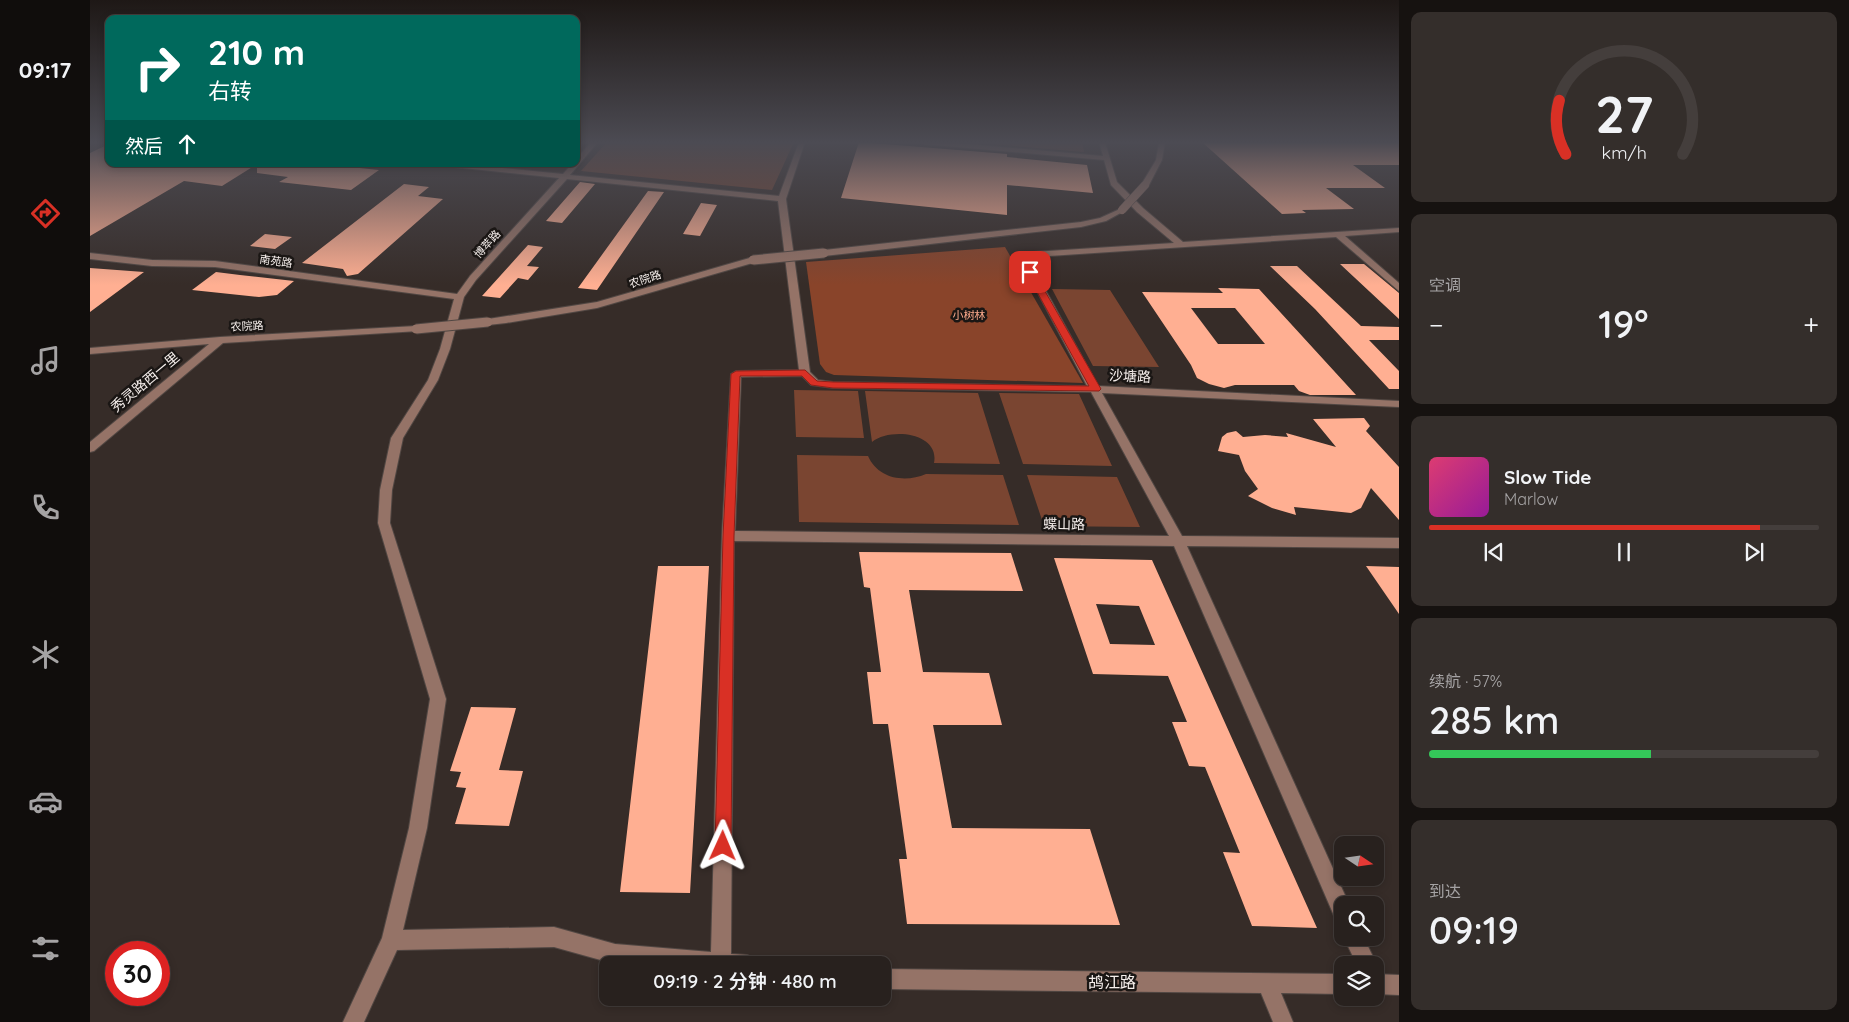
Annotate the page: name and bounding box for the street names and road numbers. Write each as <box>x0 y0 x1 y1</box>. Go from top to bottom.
street label: 博萃路 <box>471 227 503 261</box>
street label: 南苑路 <box>259 252 293 270</box>
street label: 农院路 <box>627 267 663 291</box>
street label: 农院路 <box>230 318 264 334</box>
street label: 秀灵路西一里 <box>107 348 183 416</box>
street label: 沙塘路 <box>1109 366 1151 386</box>
street label: 蝶山路 <box>1043 515 1085 533</box>
street label: 鸪江路 <box>1088 972 1136 992</box>

